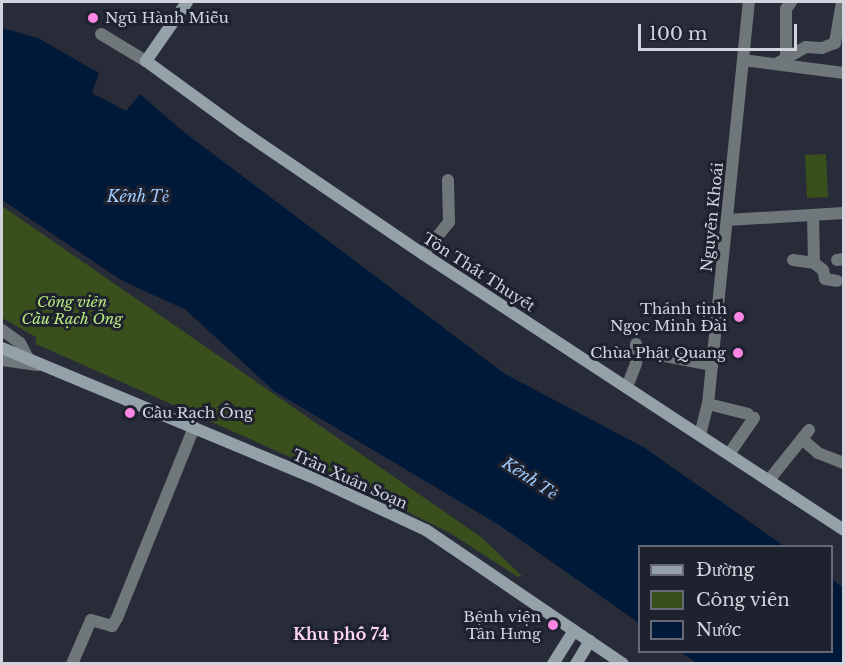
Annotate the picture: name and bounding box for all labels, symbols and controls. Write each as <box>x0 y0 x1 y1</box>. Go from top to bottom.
place label: Ngũ Hành Miễu <box>105 9 229 27</box>
marker: Ngũ Hành Miễu <box>86 11 100 25</box>
scale bar <box>641 12 800 50</box>
text: 100 m <box>649 23 707 45</box>
street label: Nguyễn Khoái <box>697 161 727 273</box>
water label: Kênh Tẻ <box>106 186 170 206</box>
street label: Tôn Thất Thuyết <box>419 229 539 315</box>
park label: Công viên Cầu Rạch Ông <box>21 292 123 327</box>
place label: Thánh tịnh Ngọc Minh Đài <box>610 299 727 334</box>
marker: Thánh tịnh Ngọc Minh Đài <box>732 310 746 324</box>
place label: Chùa Phật Quang <box>590 344 726 362</box>
marker: Chùa Phật Quang <box>731 346 745 360</box>
place label: Cầu Rạch Ông <box>142 404 253 422</box>
marker: Cầu Rạch Ông <box>123 406 137 420</box>
street label: Trần Xuân Soạn <box>290 446 410 512</box>
water label: Kênh Tẻ <box>498 453 562 503</box>
legend <box>638 545 833 653</box>
text: Đường <box>696 559 754 581</box>
text: Công viên <box>696 589 790 611</box>
place label: Bệnh viện Tân Hưng <box>463 607 541 642</box>
marker: Bệnh viện Tân Hưng <box>546 618 560 632</box>
text: Nước <box>696 619 741 641</box>
district label: Khu phố 74 <box>293 624 389 644</box>

